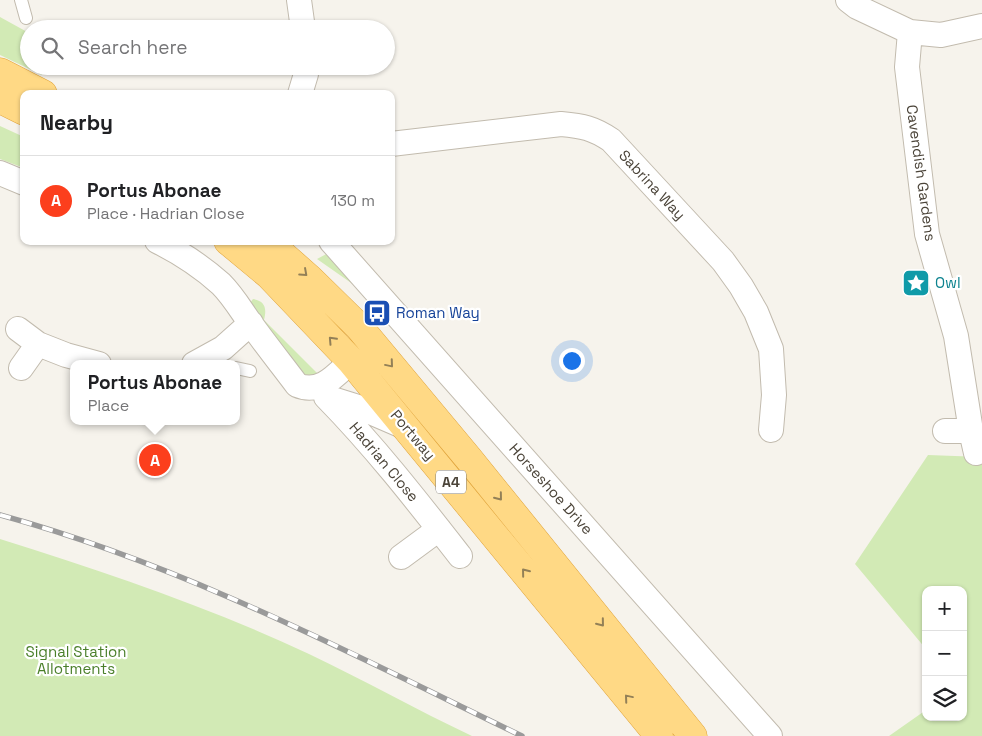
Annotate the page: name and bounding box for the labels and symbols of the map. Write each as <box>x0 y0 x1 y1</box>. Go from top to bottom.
street label: Cavendish Gardens <box>903 103 940 242</box>
street label: Sabrina Way <box>615 146 690 224</box>
one-way arrow <box>298 267 307 276</box>
place icon: Owl <box>901 268 931 298</box>
place label: Owl <box>935 273 961 292</box>
bus stop icon: Roman Way <box>362 298 392 328</box>
place label: Roman Way <box>396 303 480 322</box>
one-way arrow <box>329 337 338 346</box>
your location <box>559 348 585 374</box>
one-way arrow <box>384 359 393 368</box>
street label: Portway <box>387 406 440 464</box>
street label: Hadrian Close <box>346 418 423 506</box>
street label: Horseshoe Drive <box>505 439 597 538</box>
pin: A <box>139 441 171 479</box>
road number: A4 <box>436 471 466 494</box>
one-way arrow <box>494 491 502 500</box>
one-way arrow <box>522 569 531 578</box>
one-way arrow <box>596 618 605 627</box>
park label: Signal Station Allotments <box>25 642 127 678</box>
one-way arrow <box>624 695 633 704</box>

